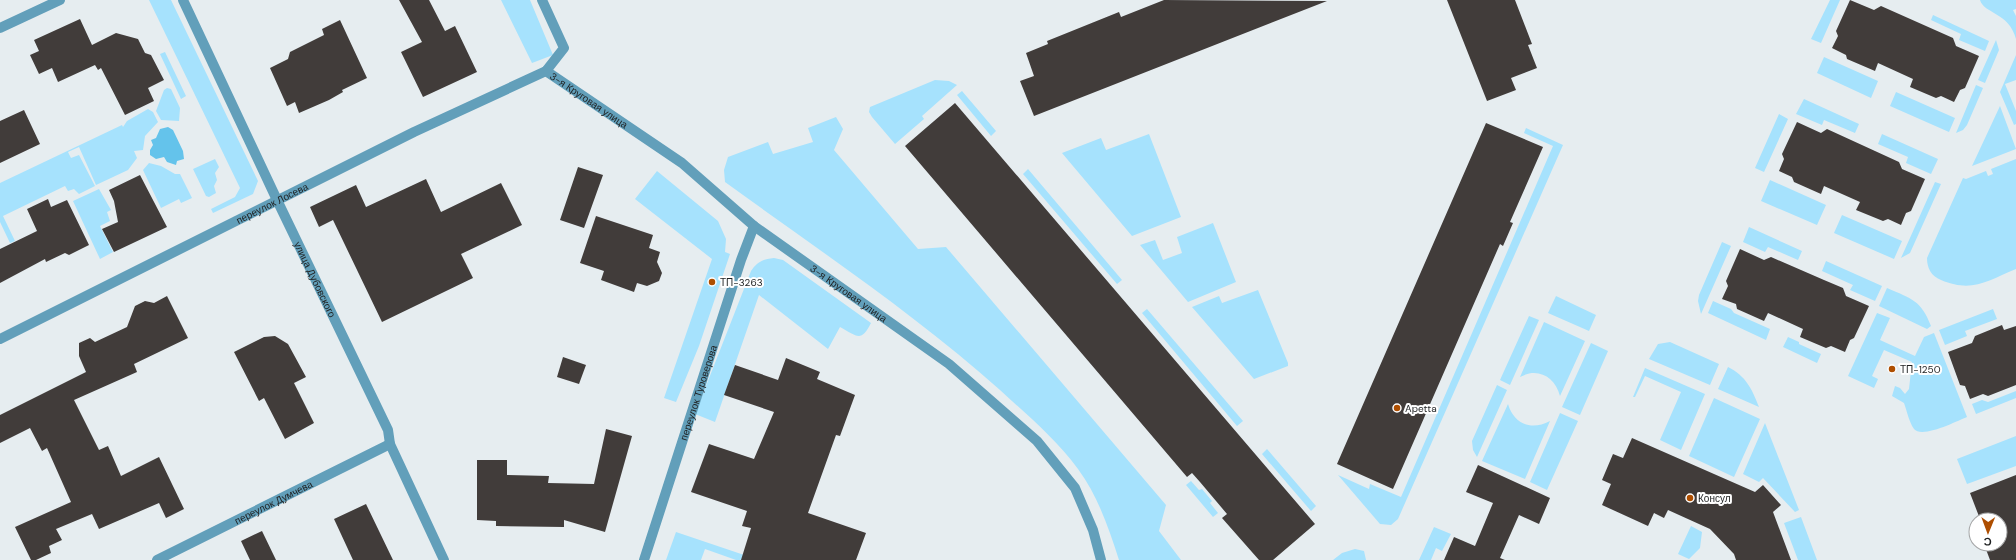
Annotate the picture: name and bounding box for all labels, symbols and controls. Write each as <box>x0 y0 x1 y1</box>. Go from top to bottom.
street label: 3-я Круговая улица <box>548 69 631 131</box>
street label: переулок Лосева <box>234 179 310 226</box>
street label: улица Дубовского <box>291 239 339 320</box>
street label: 3-я Круговая улица <box>808 261 890 325</box>
place label: ТП-3263 <box>720 276 763 289</box>
marker: ТП-3263 <box>707 277 717 287</box>
street label: переулок Туроверова <box>677 343 720 442</box>
place label: ТП-1250 <box>1900 363 1941 376</box>
marker: ТП-1250 <box>1887 364 1897 374</box>
place label: Apetta <box>1405 402 1437 415</box>
marker: Apetta <box>1392 403 1402 413</box>
street label: переулок Думчева <box>232 477 315 527</box>
place label: Консул <box>1698 492 1731 505</box>
marker: Консул <box>1685 493 1695 503</box>
north arrow <box>1968 512 2008 552</box>
text: С <box>1984 535 1992 549</box>

